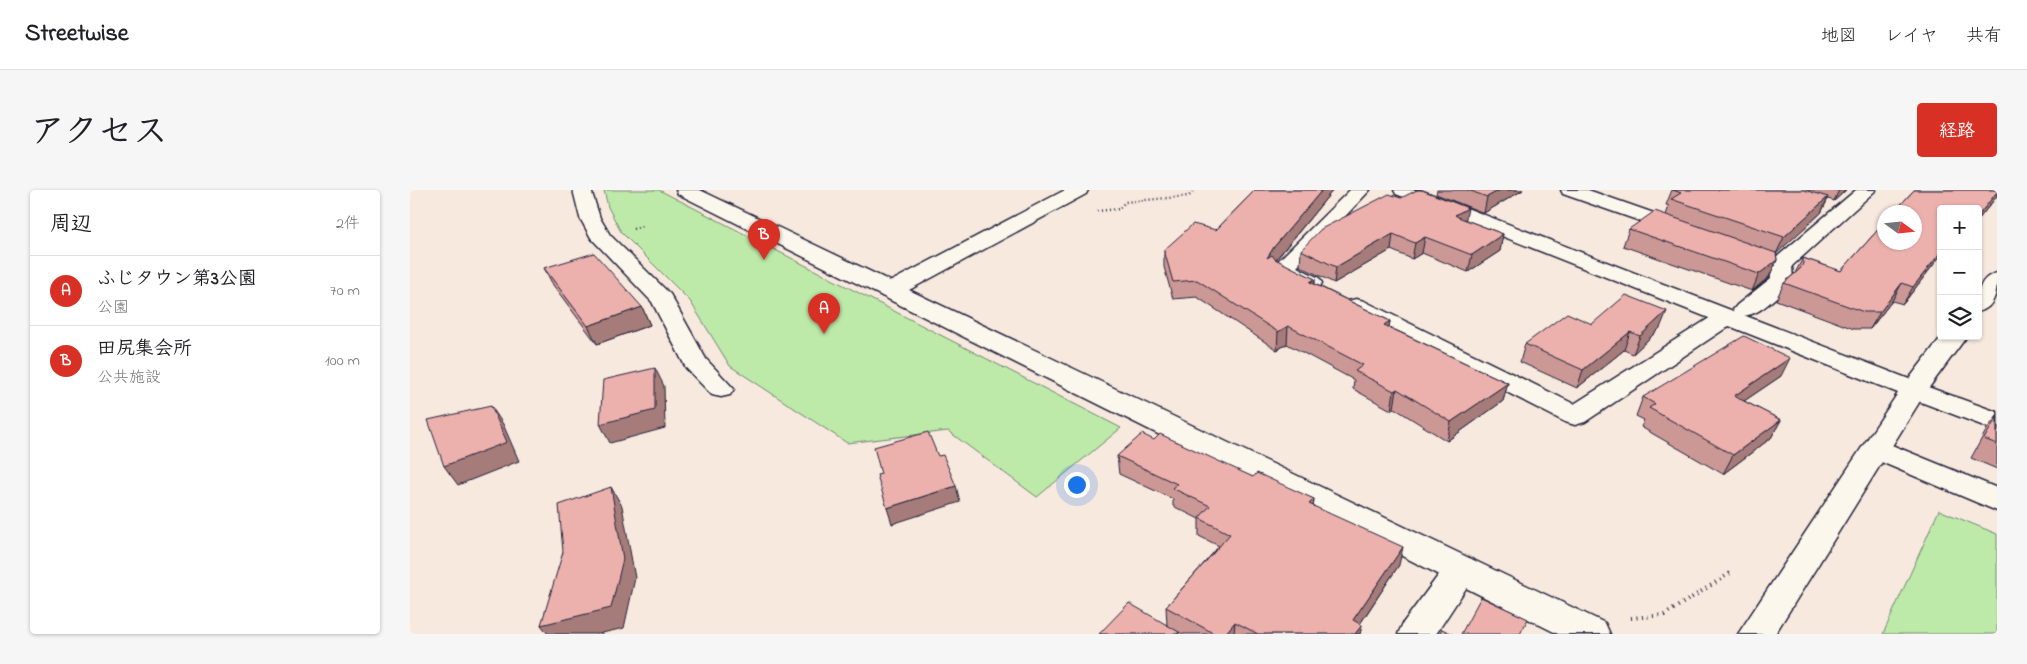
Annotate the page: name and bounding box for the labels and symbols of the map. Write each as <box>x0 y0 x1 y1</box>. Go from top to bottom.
north arrow <box>1877 205 1922 250</box>
pin: B <box>748 219 780 260</box>
pin: A <box>808 293 840 334</box>
your location <box>1064 472 1090 498</box>

